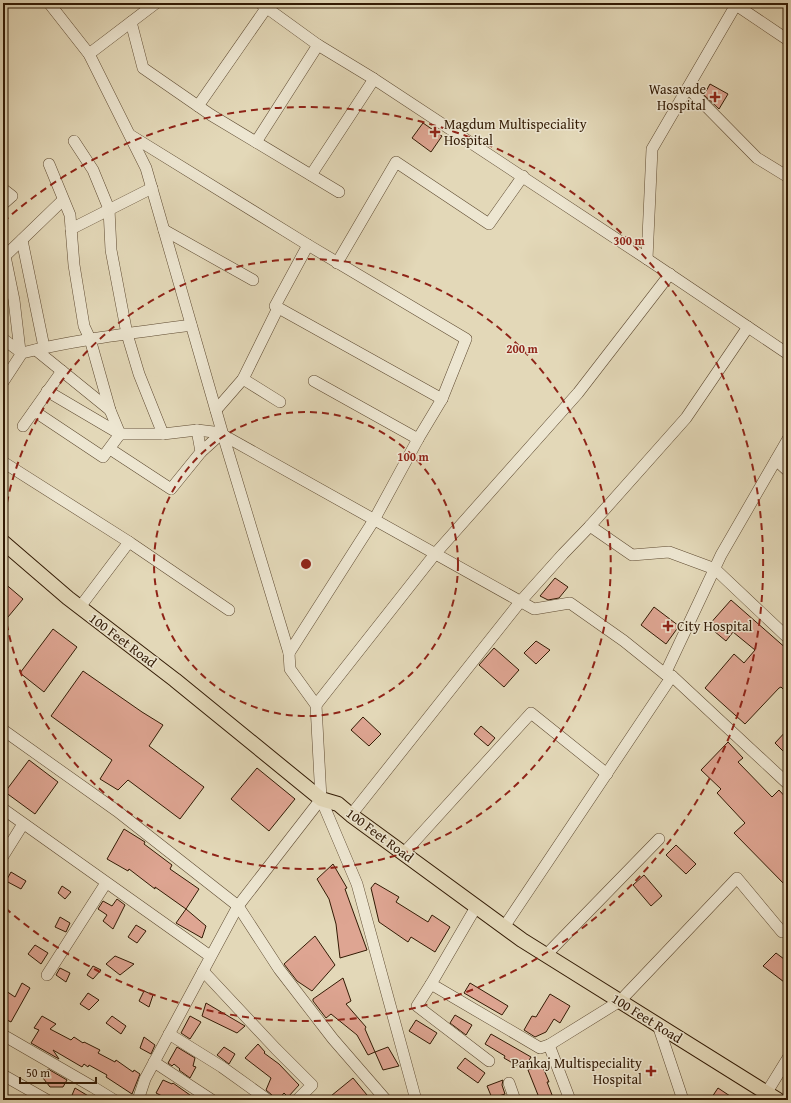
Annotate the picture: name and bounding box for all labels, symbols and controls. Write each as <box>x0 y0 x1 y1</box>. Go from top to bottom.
place label: Wasavade Hospital <box>649 79 706 115</box>
marker: Wasavade Hospital <box>709 91 721 103</box>
place label: Magdum Multispeciality Hospital <box>444 114 587 150</box>
marker: Magdum Multispeciality Hospital <box>429 126 441 138</box>
text: 300 m <box>613 232 646 249</box>
text: 200 m <box>506 340 539 357</box>
text: 100 m <box>397 448 430 465</box>
centre of rings <box>299 557 313 571</box>
street label: 100 Feet Road <box>85 608 161 672</box>
place label: City Hospital <box>677 616 753 636</box>
marker: City Hospital <box>662 620 674 632</box>
street label: 100 Feet Road <box>342 803 418 867</box>
street label: 100 Feet Road <box>608 988 687 1048</box>
place label: Pankaj Multispeciality Hospital <box>511 1053 642 1089</box>
scale bar <box>20 1059 96 1085</box>
text: 50 m <box>26 1064 50 1081</box>
marker: Pankaj Multispeciality Hospital <box>645 1065 657 1077</box>

